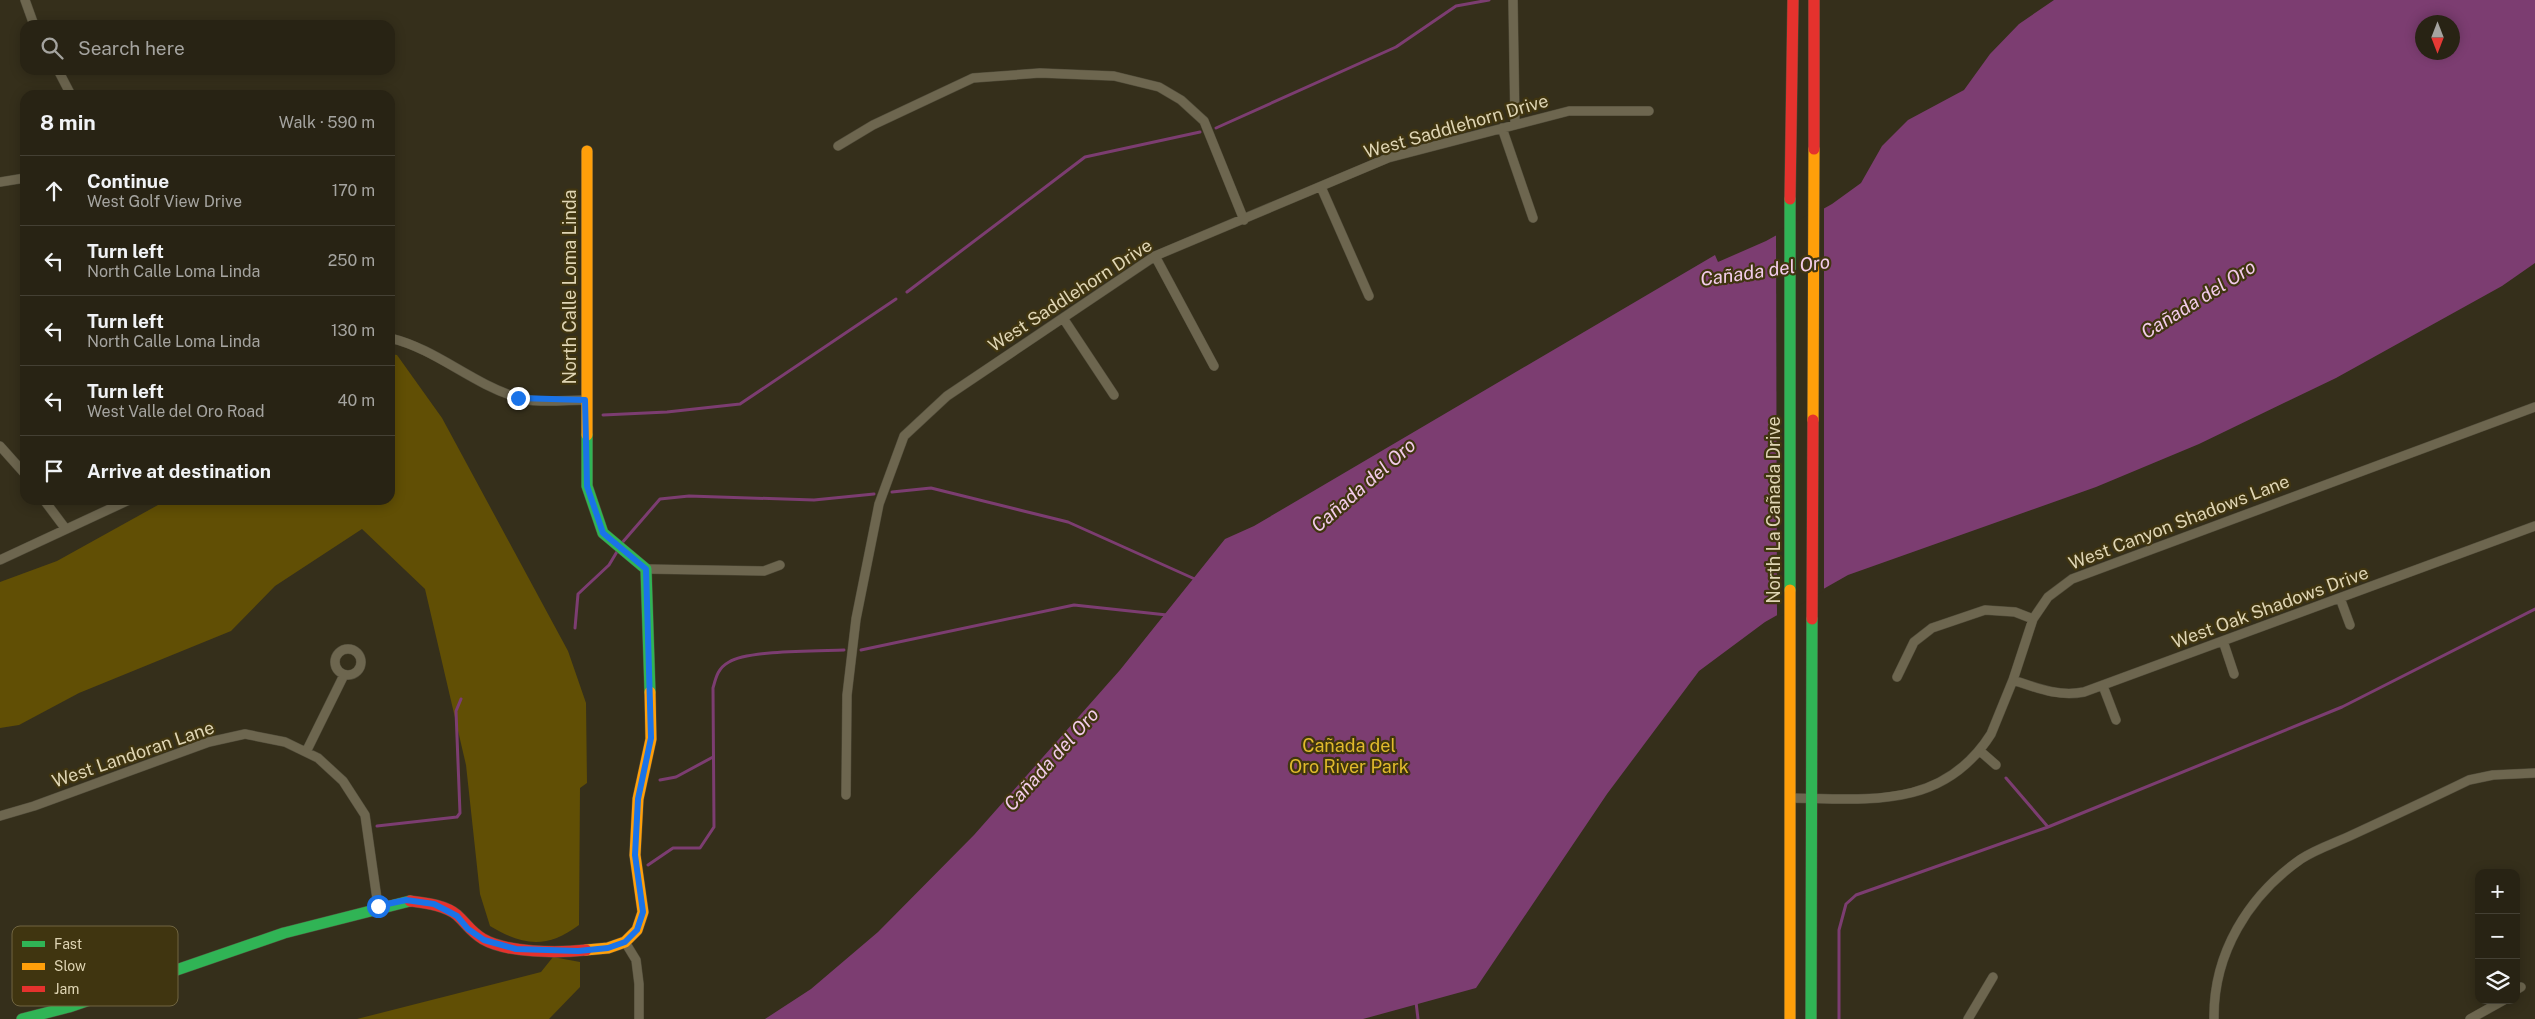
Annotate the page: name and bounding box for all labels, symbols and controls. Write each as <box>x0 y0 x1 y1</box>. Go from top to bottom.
north arrow <box>2415 15 2460 60</box>
search box <box>20 20 395 75</box>
icon: search <box>38 34 66 62</box>
text: Search here <box>78 37 185 59</box>
street label: West Saddlehorn Drive <box>1361 90 1551 162</box>
text: 8 min <box>40 110 96 135</box>
text: Walk · 590 m <box>279 113 375 132</box>
text: Continue <box>87 170 169 192</box>
icon: ahead <box>40 177 68 205</box>
text: 170 m <box>332 181 375 200</box>
street label: North Calle Loma Linda <box>559 189 580 385</box>
text: West Golf View Drive <box>87 192 242 211</box>
street label: West Saddlehorn Drive <box>984 234 1156 356</box>
text: Turn left <box>87 240 164 262</box>
icon: left <box>40 247 68 275</box>
water label: Cañada del Oro <box>1699 250 1831 290</box>
text: 250 m <box>328 251 375 270</box>
water label: Cañada del Oro <box>2137 255 2259 343</box>
text: North Calle Loma Linda <box>87 262 260 281</box>
text: Turn left <box>87 310 164 332</box>
icon: left <box>40 317 68 345</box>
text: 130 m <box>331 321 375 340</box>
text: North Calle Loma Linda <box>87 332 260 351</box>
text: Turn left <box>87 380 164 402</box>
icon: left <box>40 387 68 415</box>
route end <box>507 387 530 410</box>
text: 40 m <box>337 391 375 410</box>
text: West Valle del Oro Road <box>87 402 265 421</box>
street label: North La Cañada Drive <box>1763 416 1784 604</box>
water label: Cañada del Oro <box>1306 434 1420 536</box>
icon: arrive <box>40 457 68 485</box>
text: Arrive at destination <box>87 460 271 482</box>
street label: West Canyon Shadows Lane <box>2066 470 2292 574</box>
street label: West Oak Shadows Drive <box>2169 562 2371 652</box>
water label: Cañada del Oro <box>999 703 1103 815</box>
street label: West Landoran Lane <box>49 716 217 792</box>
park label: Cañada del Oro River Park <box>1289 735 1409 777</box>
map controls <box>2475 869 2520 1004</box>
button: + <box>2475 869 2520 914</box>
route start <box>367 895 390 918</box>
button: − <box>2475 914 2520 959</box>
legend <box>12 926 178 1006</box>
text: Fast <box>54 936 82 952</box>
text: Slow <box>54 958 86 974</box>
button: layers <box>2475 959 2520 1004</box>
text: Jam <box>54 981 79 997</box>

